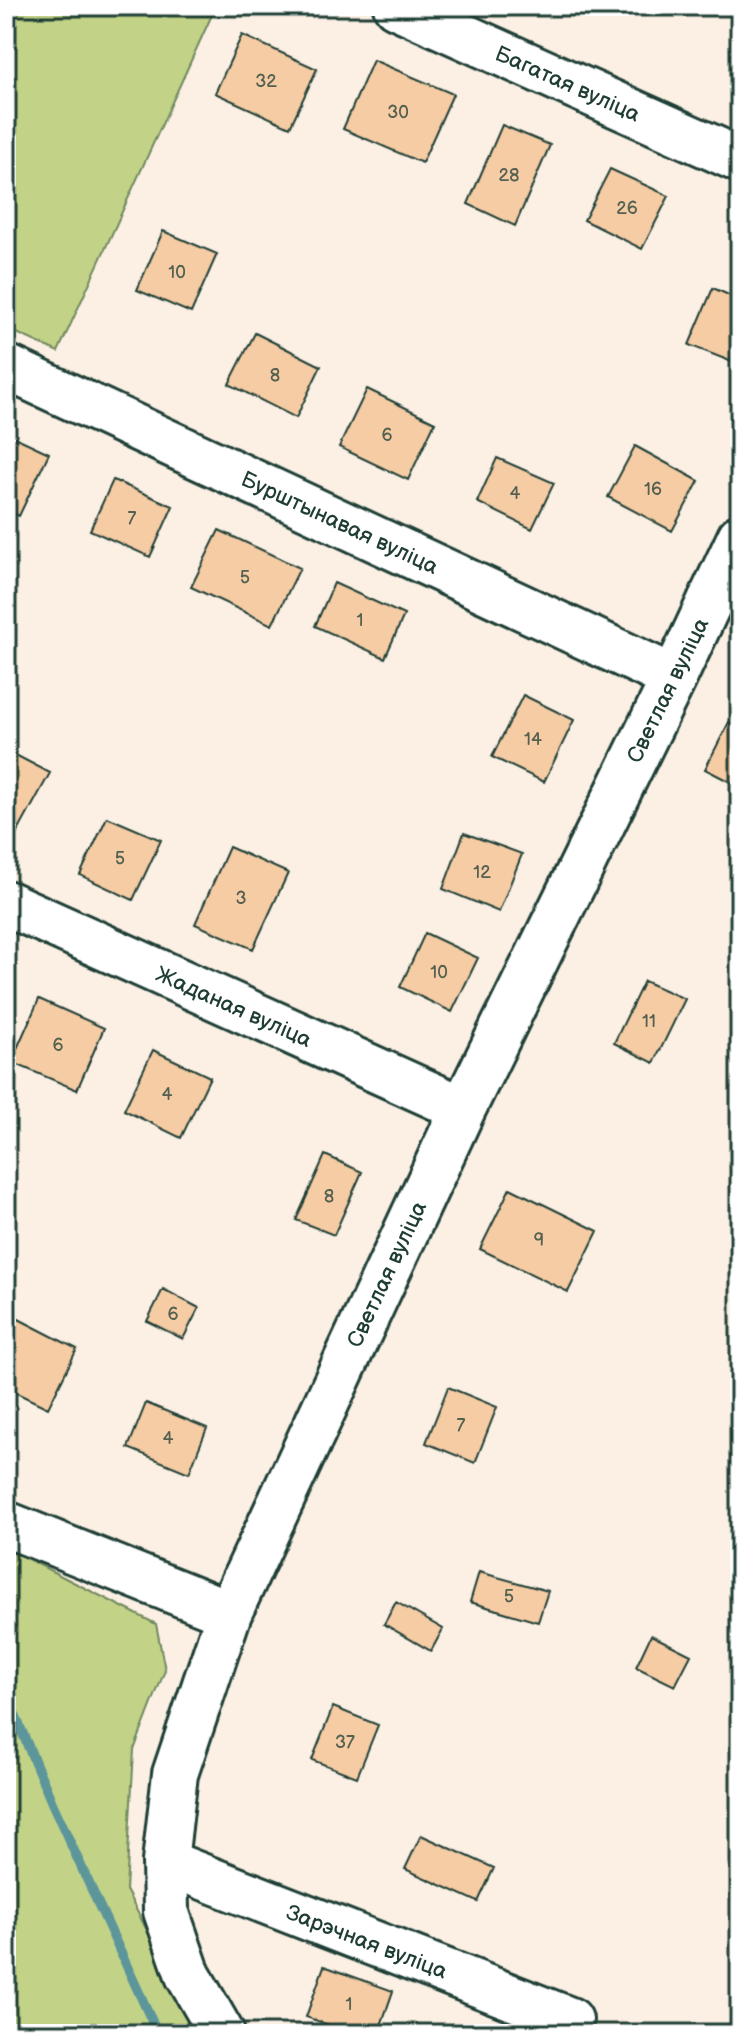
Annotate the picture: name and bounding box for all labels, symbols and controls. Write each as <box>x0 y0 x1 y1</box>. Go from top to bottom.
street label: Багатая вуліца <box>491 40 644 128</box>
house number: 32 <box>255 71 277 92</box>
house number: 30 <box>387 102 409 123</box>
house number: 28 <box>498 165 520 186</box>
house number: 26 <box>616 198 638 219</box>
house number: 10 <box>168 262 186 283</box>
house number: 8 <box>270 365 280 386</box>
house number: 6 <box>382 425 393 446</box>
street label: Бурштынавая вуліца <box>236 466 442 581</box>
house number: 16 <box>644 479 662 500</box>
house number: 4 <box>510 483 521 504</box>
house number: 7 <box>128 508 137 529</box>
house number: 5 <box>240 567 250 588</box>
house number: 1 <box>357 610 363 631</box>
street label: Светлая вуліца <box>622 614 715 768</box>
house number: 14 <box>524 729 542 750</box>
house number: 5 <box>115 848 125 869</box>
house number: 12 <box>473 862 491 883</box>
house number: 3 <box>235 888 247 909</box>
street label: Жаданая вуліца <box>151 961 316 1054</box>
house number: 10 <box>430 962 448 983</box>
house number: 11 <box>642 1011 656 1032</box>
house number: 6 <box>53 1035 64 1056</box>
house number: 4 <box>162 1084 173 1105</box>
house number: 8 <box>324 1186 334 1207</box>
street label: Светлая вуліца <box>342 1197 433 1352</box>
house number: 9 <box>534 1230 544 1251</box>
house number: 6 <box>168 1304 179 1325</box>
house number: 7 <box>457 1415 466 1436</box>
house number: 4 <box>163 1428 174 1449</box>
house number: 5 <box>504 1586 514 1607</box>
house number: 37 <box>335 1732 355 1753</box>
street label: Зарэчная вуліца <box>282 1899 451 1985</box>
house number: 1 <box>346 1994 352 2015</box>

